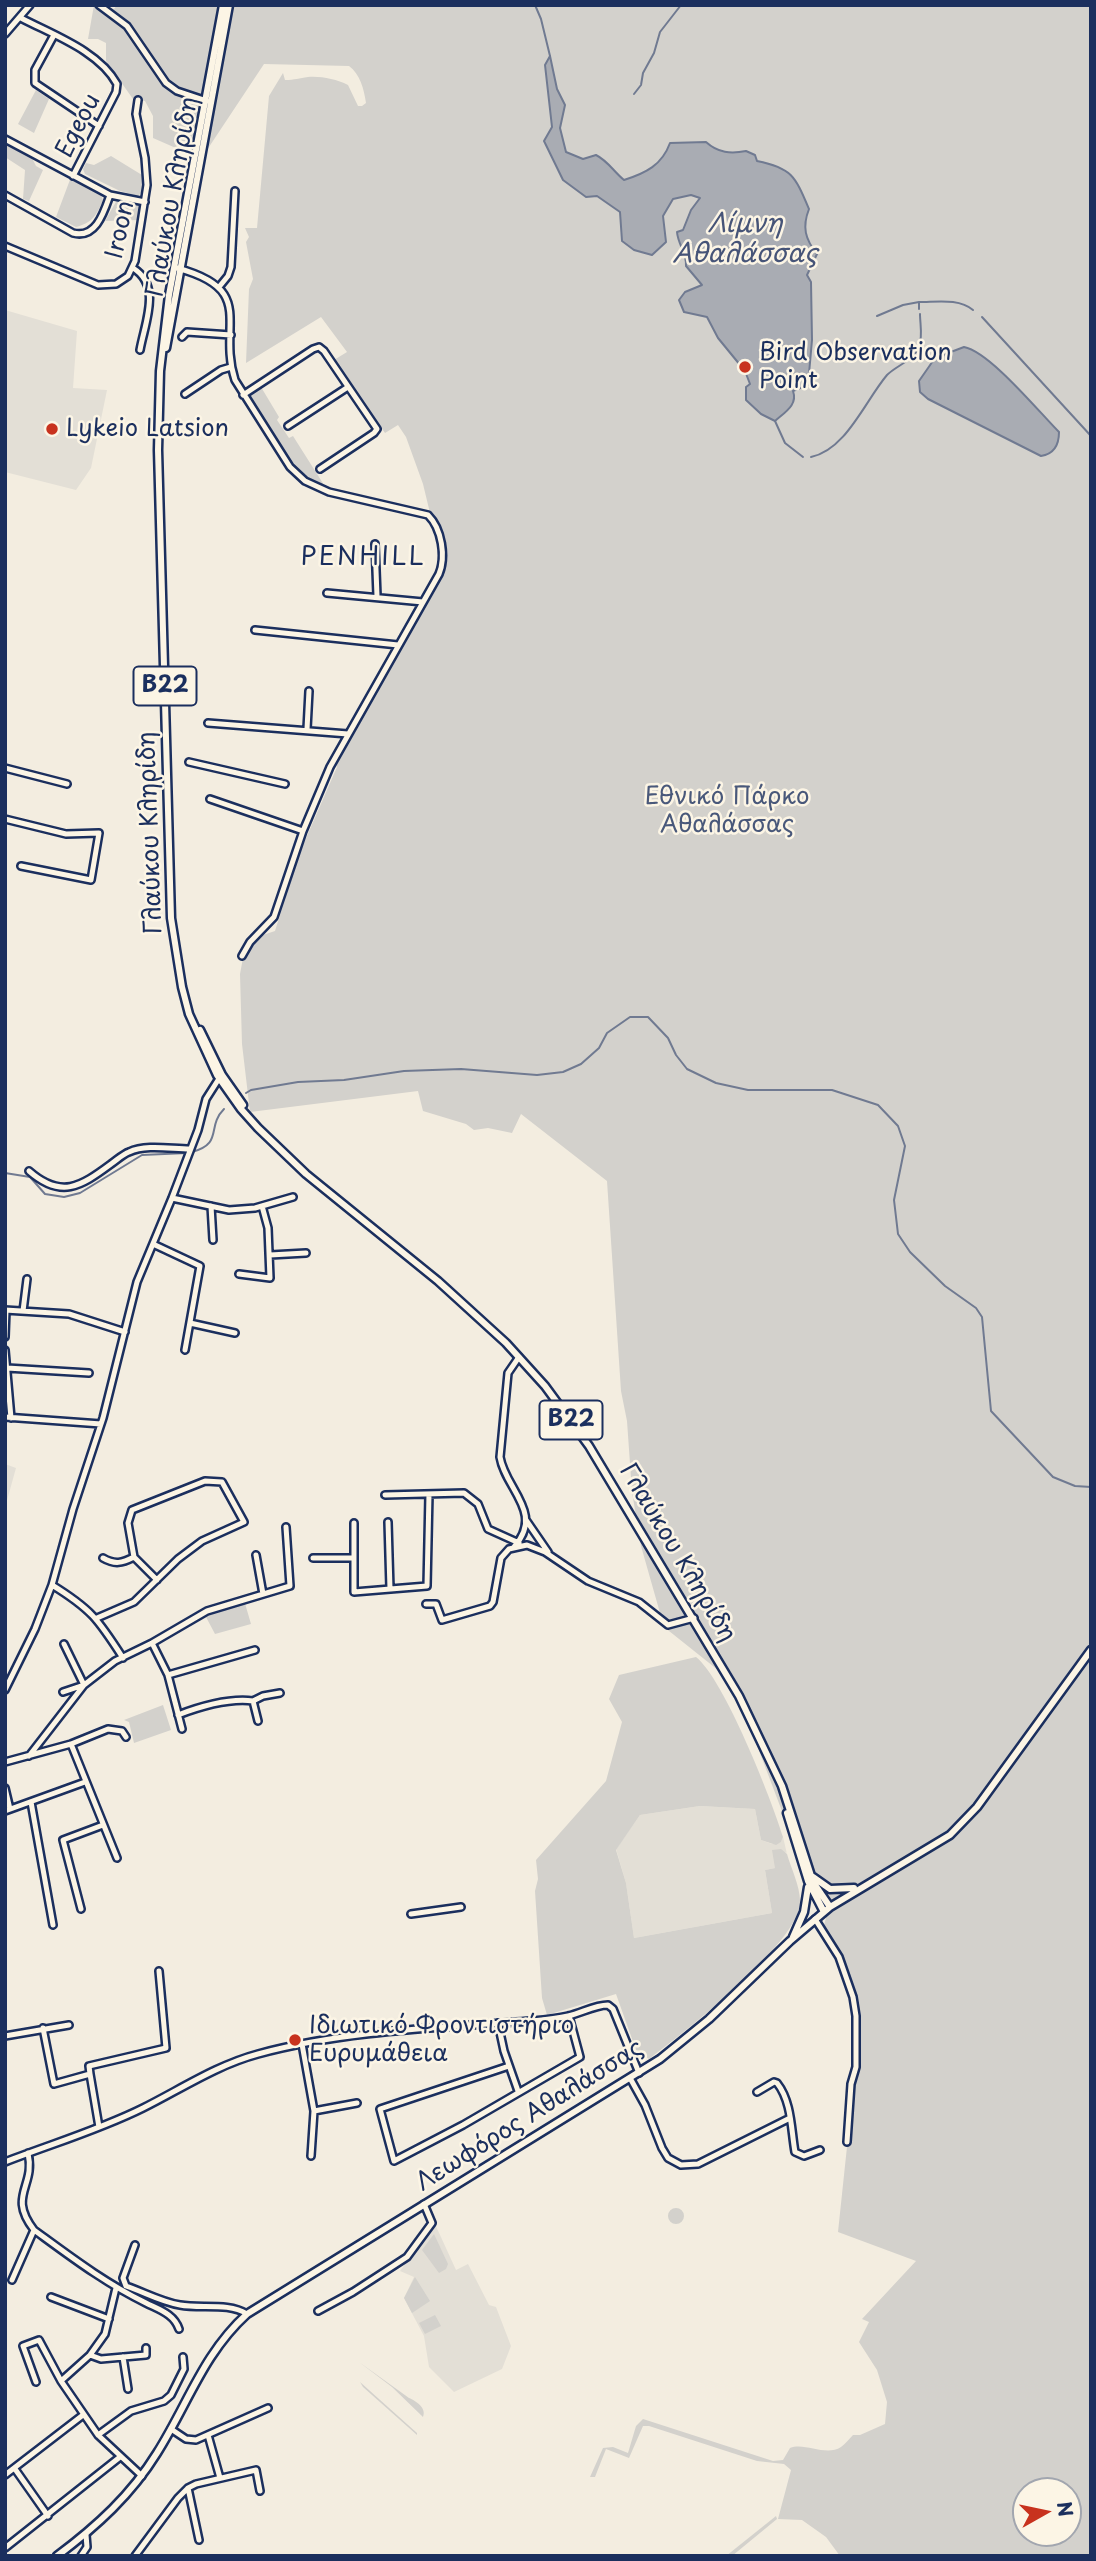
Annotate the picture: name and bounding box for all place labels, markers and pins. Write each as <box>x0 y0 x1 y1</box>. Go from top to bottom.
place label: Bird Observation Point <box>759 339 952 395</box>
marker: Bird Observation Point <box>737 359 753 375</box>
place label: Lykeio Latsion <box>66 415 229 443</box>
marker: Lykeio Latsion <box>44 421 60 437</box>
place label: Ιδιωτικό Φροντιστήριο Ευρυμάθεια <box>309 2012 574 2068</box>
marker: Ιδιωτικό Φροντιστήριο Ευρυμάθεια <box>287 2032 303 2048</box>

